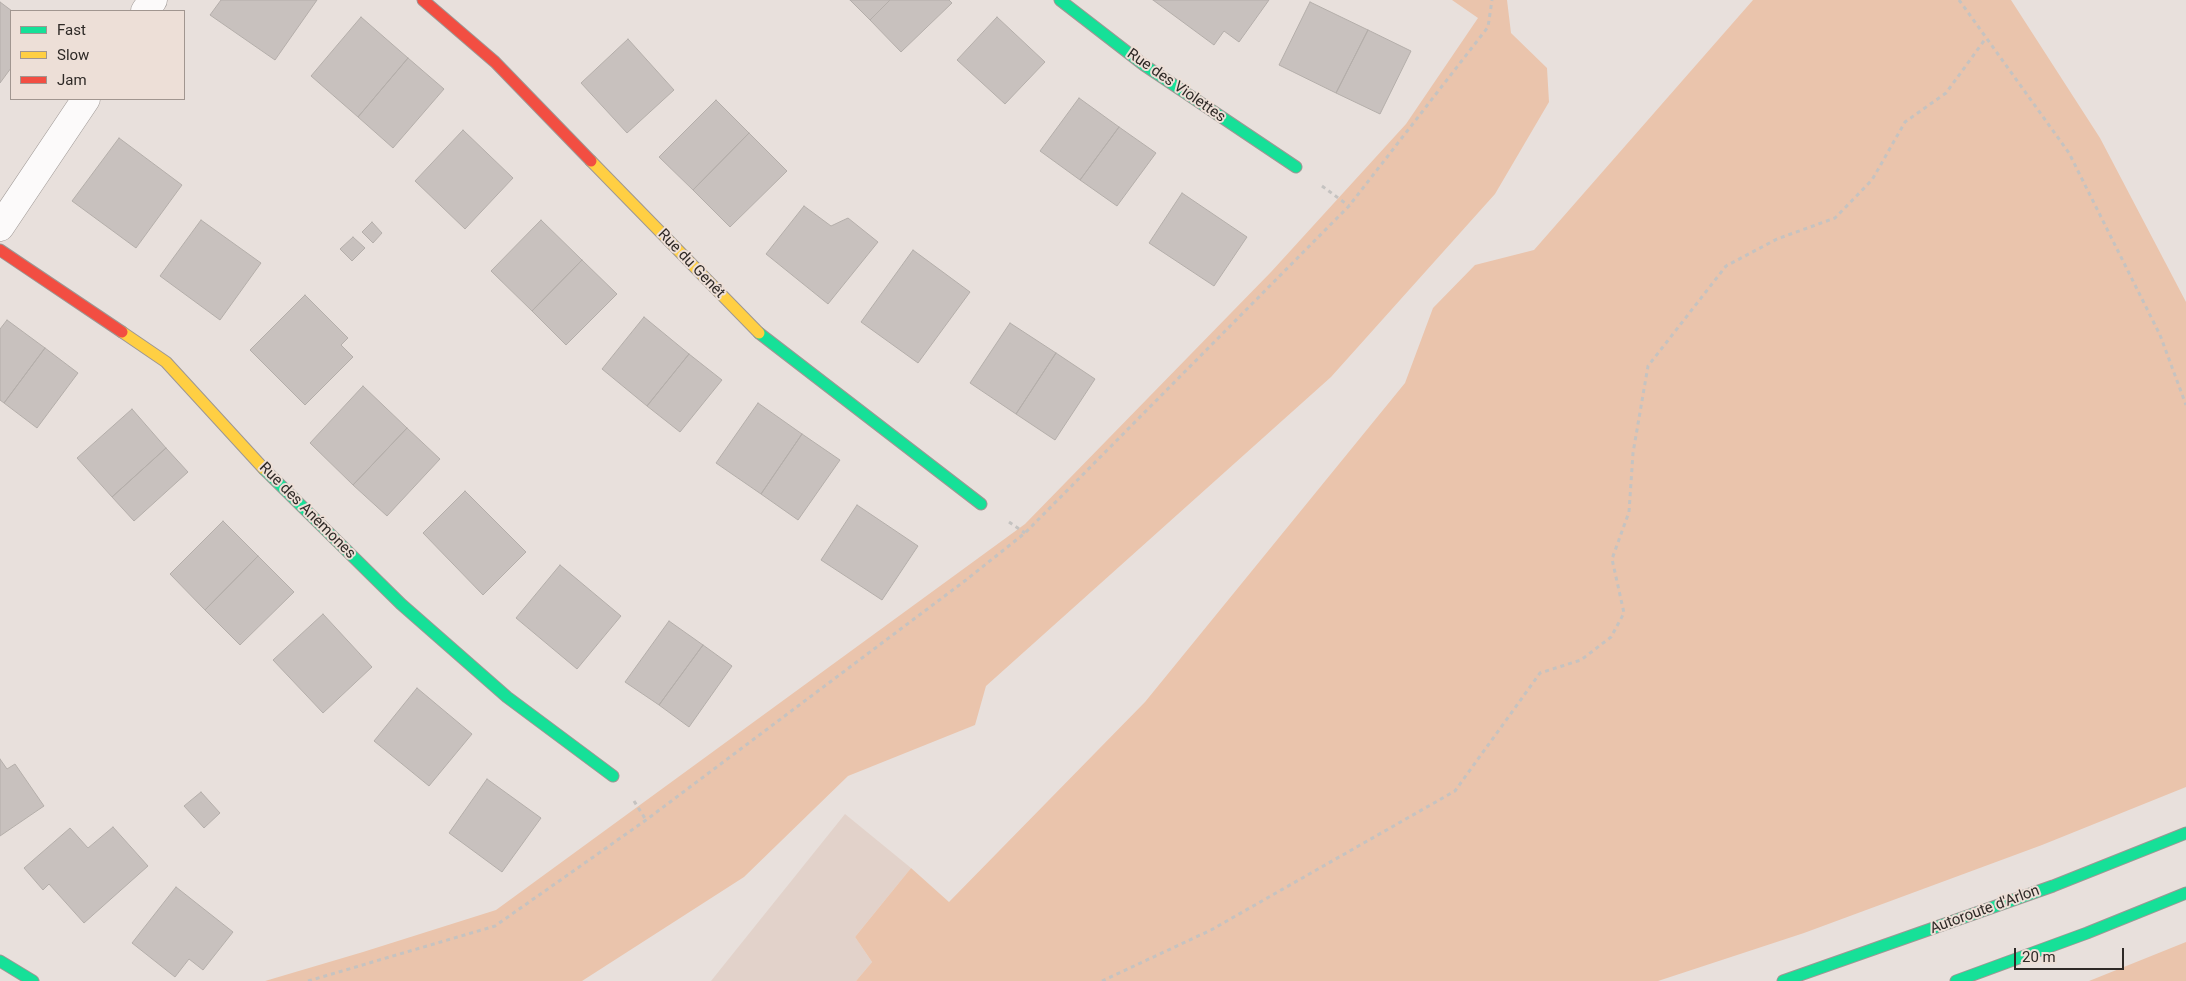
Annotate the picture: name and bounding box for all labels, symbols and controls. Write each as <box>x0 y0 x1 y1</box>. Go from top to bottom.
legend <box>10 10 185 100</box>
text: Fast <box>57 21 86 39</box>
street label: Rue des Violettes <box>1123 45 1229 127</box>
text: Slow <box>57 46 89 64</box>
text: Jam <box>57 71 87 89</box>
street label: Rue du Genêt <box>654 226 728 302</box>
street label: Rue des Anémones <box>255 459 359 563</box>
street label: Autoroute d'Arlon <box>1928 882 2042 938</box>
scale bar <box>2016 938 2126 970</box>
text: 20 m <box>2022 948 2056 966</box>

